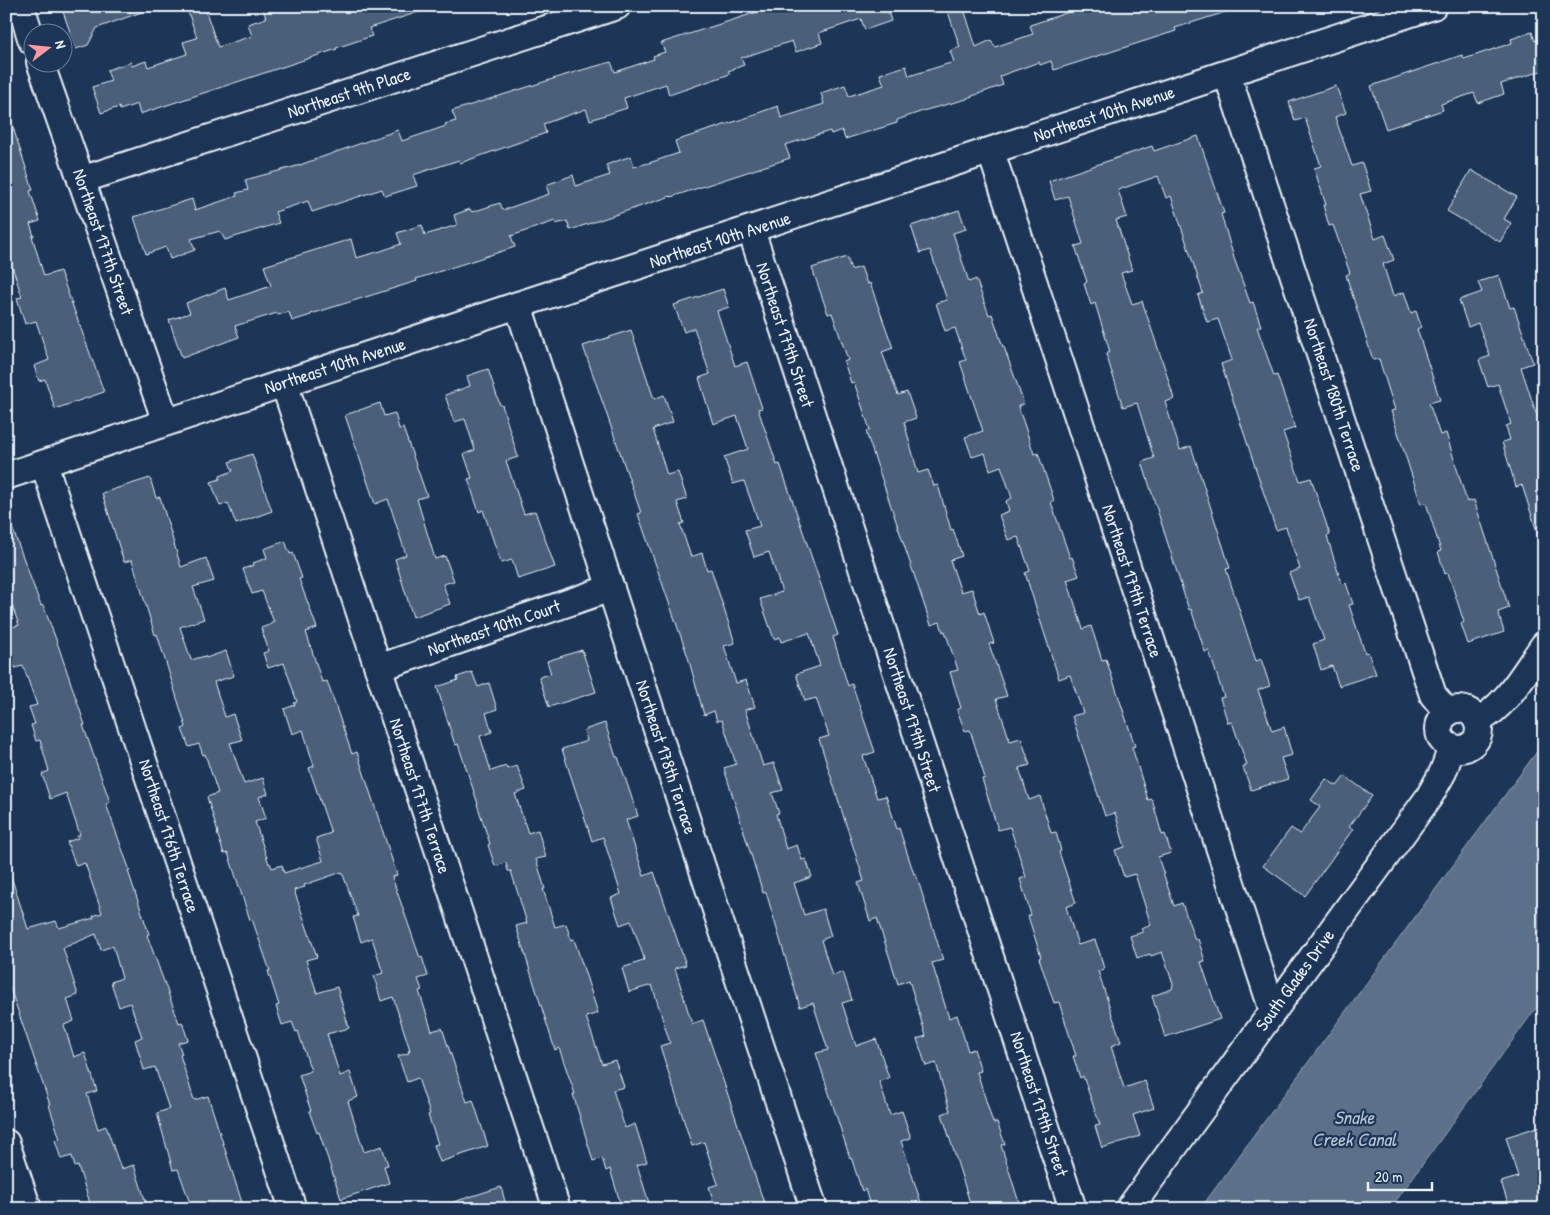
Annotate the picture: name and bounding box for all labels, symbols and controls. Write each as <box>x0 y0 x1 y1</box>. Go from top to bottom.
north arrow <box>22 22 72 72</box>
text: N <box>51 38 71 51</box>
street label: Northeast 9th Place <box>284 61 414 124</box>
street label: Northeast 10th Avenue <box>1030 79 1178 148</box>
street label: Northeast 177th Street <box>67 165 140 319</box>
street label: Northeast 10th Avenue <box>646 205 794 274</box>
street label: Northeast 179th Street <box>750 259 821 411</box>
street label: Northeast 180th Terrace <box>1298 315 1371 475</box>
street label: Northeast 10th Avenue <box>261 331 409 400</box>
street label: Northeast 179th Terrace <box>1096 501 1169 661</box>
street label: Northeast 10th Court <box>424 593 564 662</box>
street label: Northeast 179th Street <box>877 644 948 796</box>
street label: Northeast 178th Terrace <box>630 677 703 837</box>
street label: Northeast 177th Terrace <box>384 715 457 877</box>
street label: Northeast 176th Terrace <box>133 756 206 916</box>
street label: South Glades Drive <box>1249 924 1340 1036</box>
street label: Northeast 179th Street <box>1004 1028 1075 1180</box>
water label: Snake Creek Canal <box>1312 1104 1397 1152</box>
scale bar <box>1368 1160 1431 1192</box>
text: 20 m <box>1375 1166 1402 1187</box>

